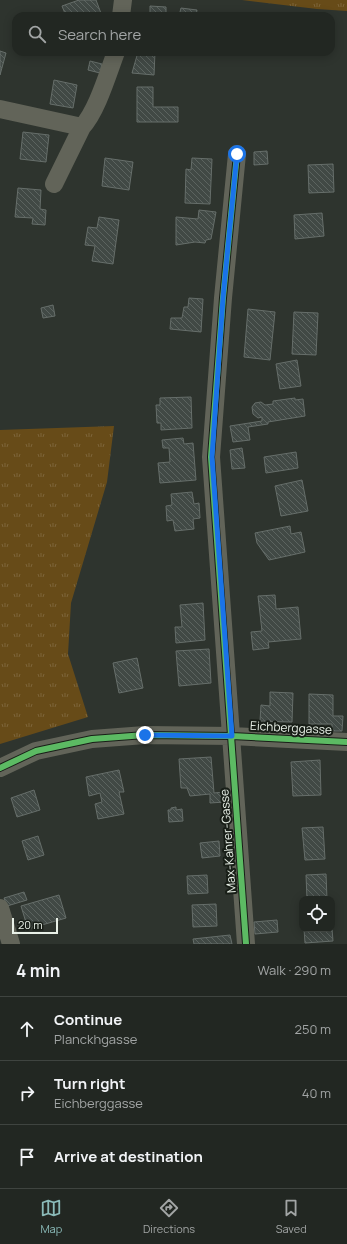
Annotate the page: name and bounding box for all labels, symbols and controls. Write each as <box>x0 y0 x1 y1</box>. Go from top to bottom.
search box <box>12 12 335 56</box>
icon: search <box>26 23 48 45</box>
text: Search here <box>58 24 141 45</box>
route start <box>228 145 246 163</box>
street label: Eichberggasse <box>250 717 332 738</box>
route end <box>136 726 154 744</box>
street label: Max-Kahrer-Gasse <box>215 788 240 894</box>
map controls <box>299 896 335 932</box>
button: locate <box>299 896 335 932</box>
scale bar <box>12 916 58 935</box>
text: 20 m <box>18 917 43 932</box>
text: 4 min <box>16 959 60 982</box>
text: Walk · 290 m <box>258 961 331 979</box>
text: Continue <box>54 1009 122 1030</box>
icon: ahead <box>16 1018 38 1040</box>
text: 250 m <box>295 1020 331 1038</box>
text: Planckhgasse <box>54 1030 137 1048</box>
text: Turn right <box>54 1073 125 1094</box>
icon: right <box>16 1082 38 1104</box>
text: 40 m <box>302 1084 331 1102</box>
text: Eichberggasse <box>54 1094 143 1112</box>
icon: arrive <box>16 1146 38 1168</box>
text: Arrive at destination <box>54 1146 203 1167</box>
tab: Map <box>40 1197 62 1236</box>
tab: Directions <box>143 1197 195 1236</box>
tab: Saved <box>276 1197 307 1236</box>

